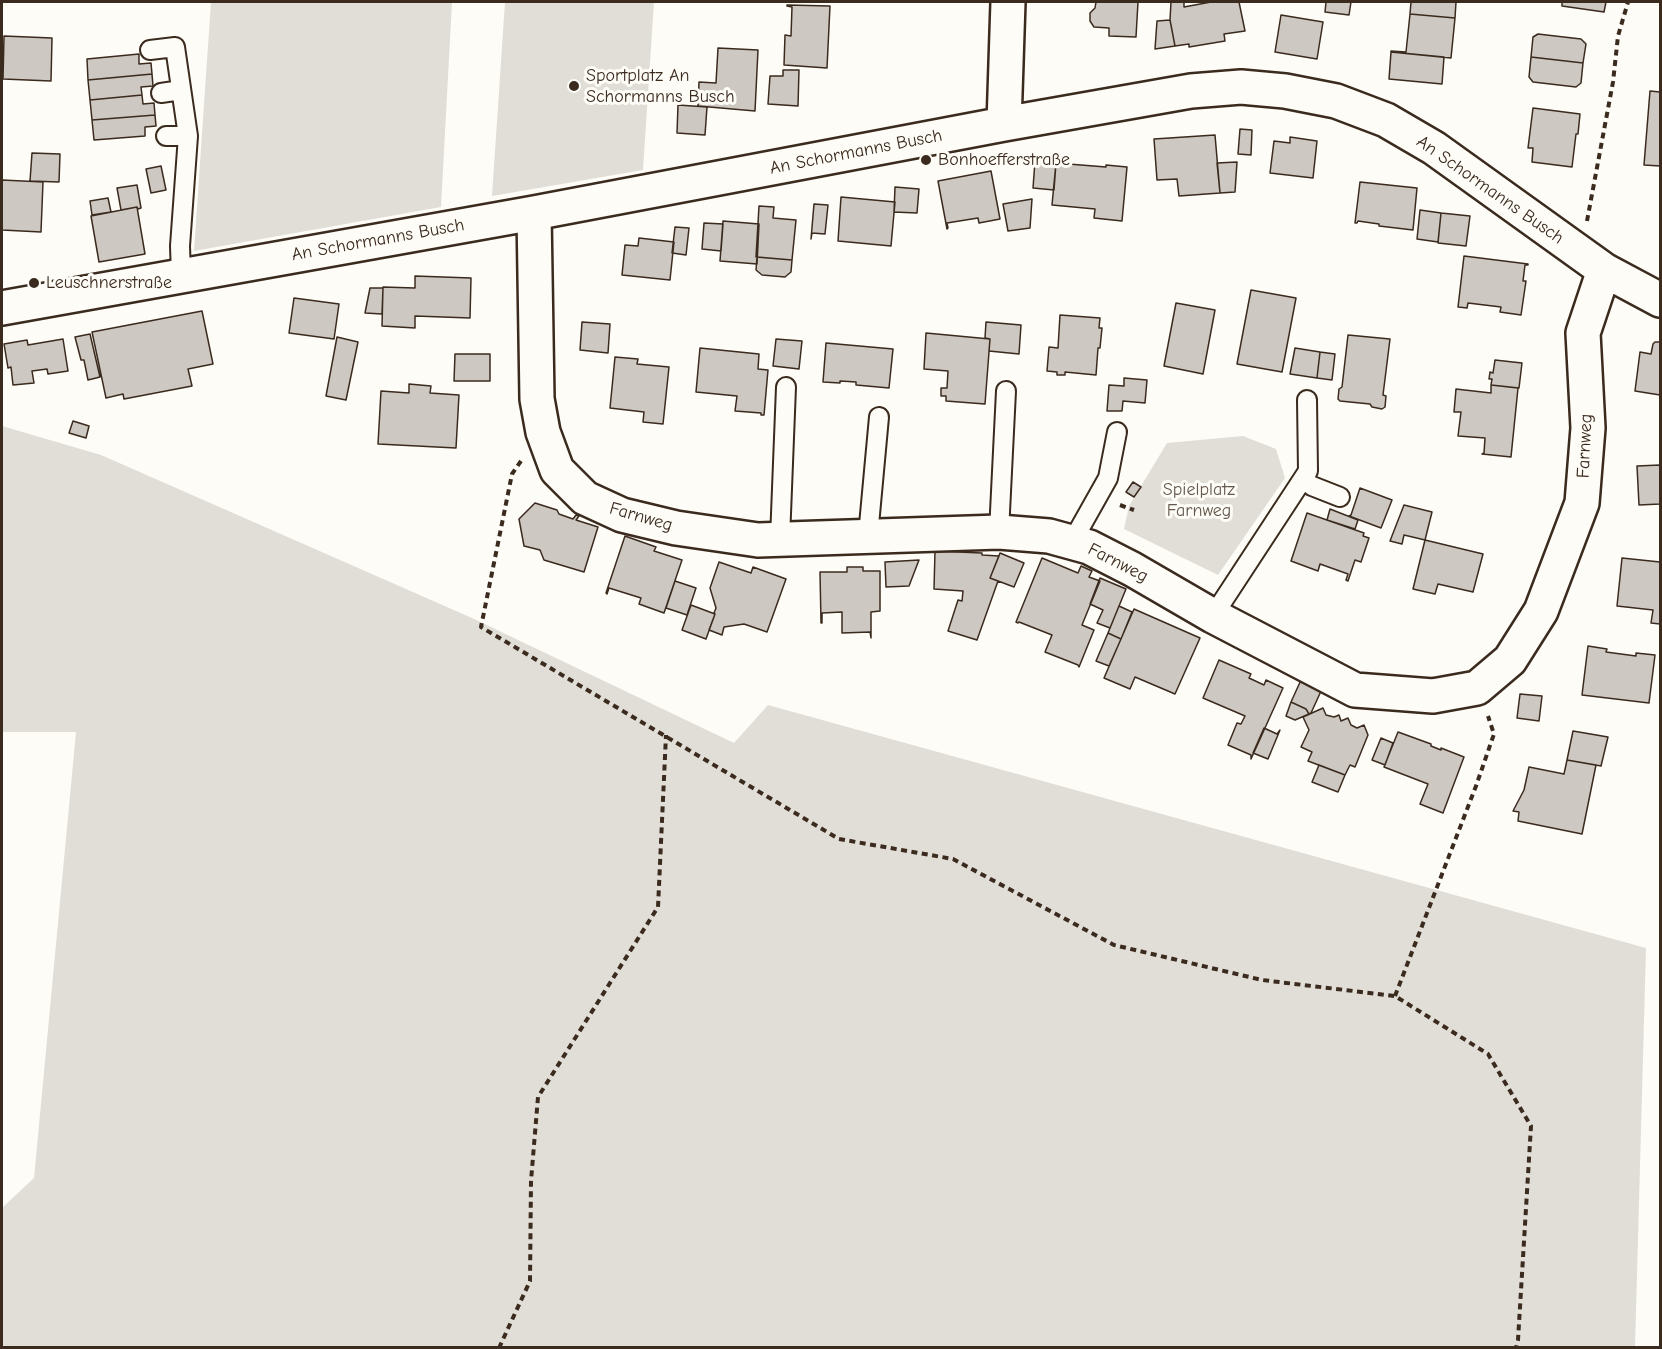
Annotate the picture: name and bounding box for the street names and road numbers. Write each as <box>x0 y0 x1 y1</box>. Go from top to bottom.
street label: An Schormanns Busch <box>768 125 944 179</box>
street label: An Schormanns Busch <box>1412 131 1568 249</box>
street label: An Schormanns Busch <box>290 214 466 266</box>
street label: Farnweg <box>1573 413 1597 479</box>
street label: Farnweg <box>607 498 675 536</box>
street label: Farnweg <box>1084 539 1152 587</box>

